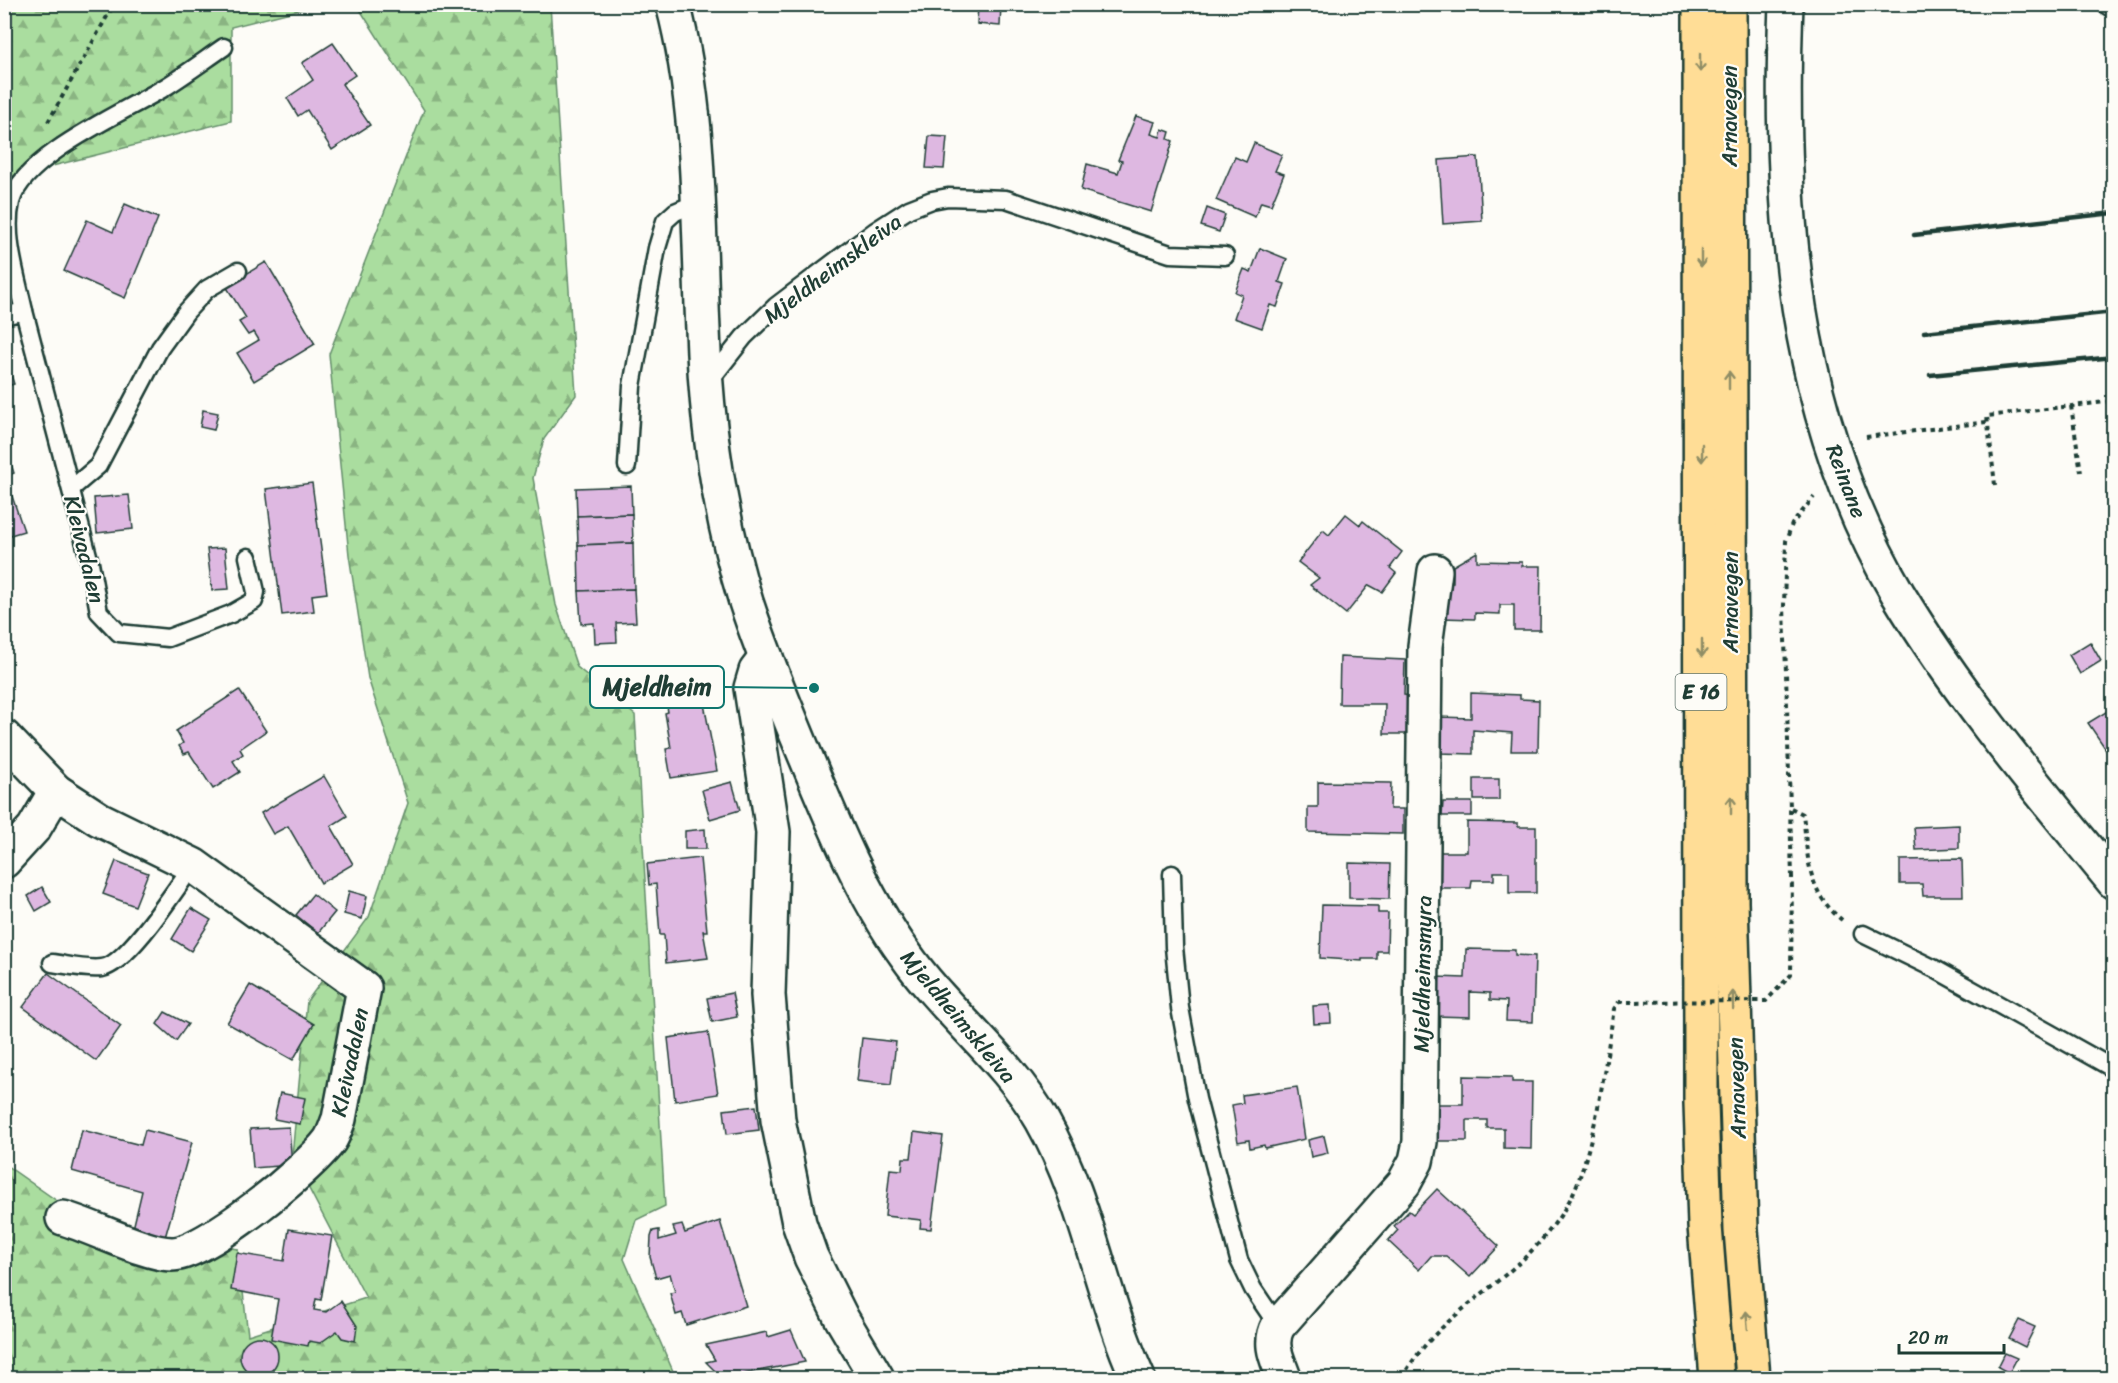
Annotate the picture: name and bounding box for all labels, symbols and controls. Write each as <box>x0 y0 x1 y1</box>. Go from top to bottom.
one-way arrow <box>1694 52 1706 72</box>
street label: Arnavegen <box>1710 65 1749 168</box>
street label: Mjeldheimskleiva <box>754 203 910 334</box>
one-way arrow <box>1695 247 1707 267</box>
one-way arrow <box>1723 370 1735 390</box>
street label: Reinane <box>1815 438 1879 524</box>
one-way arrow <box>1696 442 1708 462</box>
street label: Kleivadalen <box>52 491 117 608</box>
street label: Arnavegen <box>1711 551 1750 654</box>
one-way arrow <box>1696 637 1708 657</box>
callout: Mjeldheim <box>590 666 724 708</box>
text: Mjeldheim <box>601 666 712 708</box>
road number: E 16 <box>1676 674 1726 710</box>
one-way arrow <box>1725 795 1737 815</box>
street label: Mjeldheimsmyra <box>1402 895 1443 1053</box>
street label: Mjeldheimskleiva <box>890 940 1027 1092</box>
one-way arrow <box>1727 990 1739 1010</box>
street label: Kleivadalen <box>319 1004 380 1120</box>
street label: Arnavegen <box>1715 1036 1758 1140</box>
one-way arrow <box>1741 1311 1752 1331</box>
scale bar <box>1899 1317 2004 1355</box>
text: 20 m <box>1908 1322 1948 1354</box>

